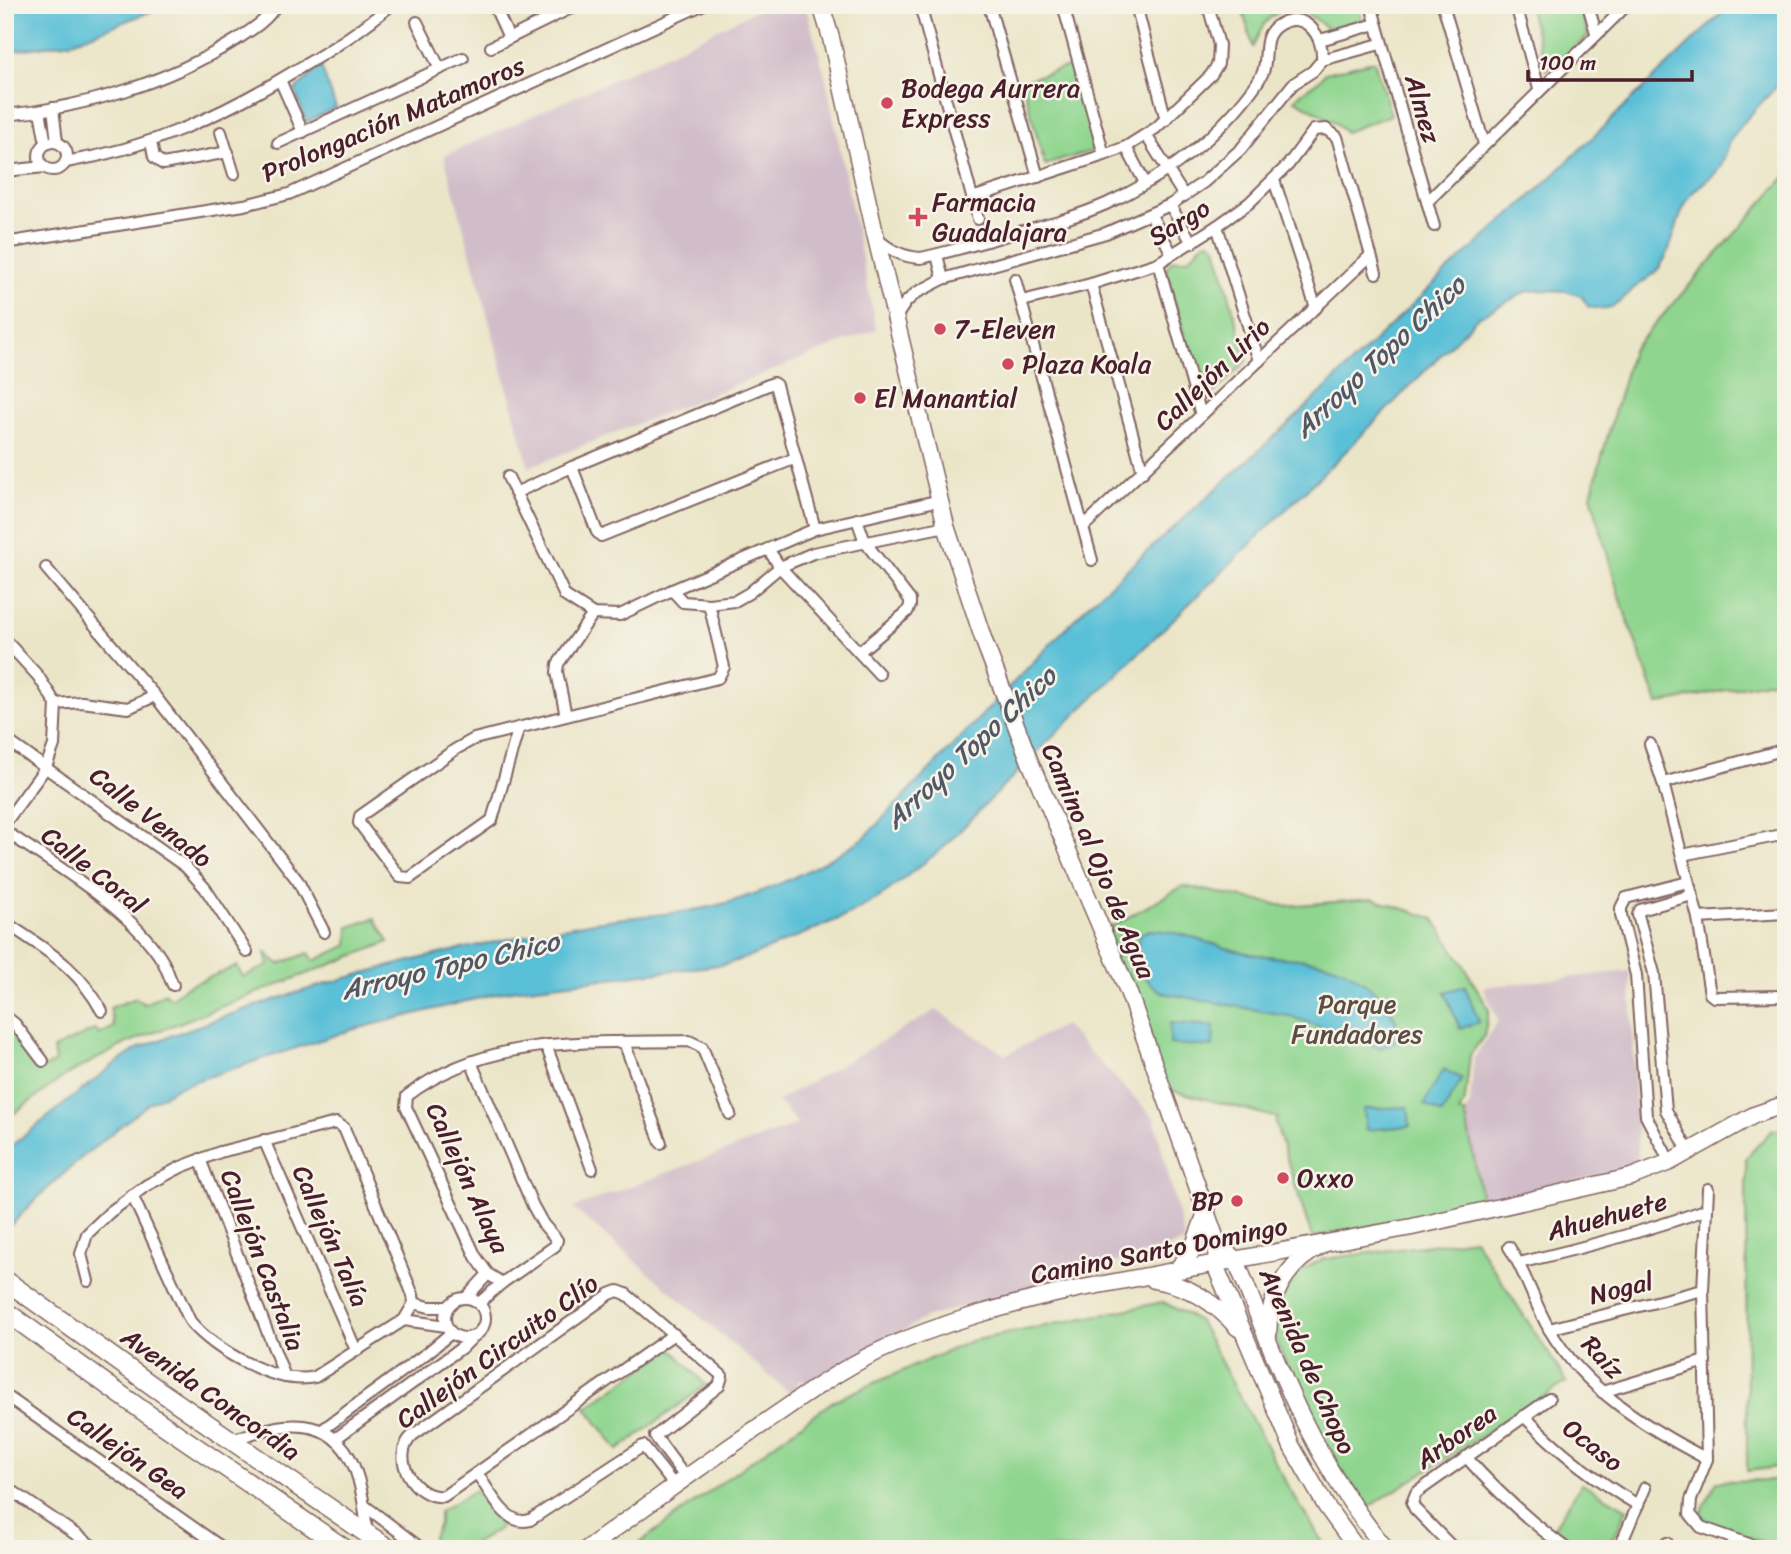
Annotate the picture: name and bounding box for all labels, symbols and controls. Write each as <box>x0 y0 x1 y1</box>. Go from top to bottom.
scale bar <box>1528 38 1693 82</box>
street label: Prolongación Matamoros <box>254 42 533 195</box>
text: 100 m <box>1539 44 1596 82</box>
place label: Bodega Aurrera Express <box>901 65 1080 141</box>
street label: Almez <box>1391 68 1455 150</box>
marker: Bodega Aurrera Express <box>879 95 895 111</box>
place label: Farmacia Guadalajara <box>932 179 1067 255</box>
street label: Sargo <box>1139 185 1219 259</box>
marker: Farmacia Guadalajara <box>910 209 926 225</box>
water label: Arroyo Topo Chico <box>1281 261 1479 451</box>
place label: 7-Eleven <box>954 306 1056 352</box>
street label: Callejón Lirio <box>1142 306 1282 442</box>
marker: 7-Eleven <box>932 321 948 337</box>
place label: Plaza Koala <box>1022 341 1152 387</box>
marker: Plaza Koala <box>1000 356 1016 372</box>
place label: El Manantial <box>874 375 1018 421</box>
marker: El Manantial <box>852 390 868 406</box>
water label: Arroyo Topo Chico <box>872 652 1070 842</box>
street label: Camino al Ojo de Agua <box>1028 736 1170 987</box>
street label: Calle Venado <box>79 754 223 880</box>
street label: Calle Coral <box>31 814 158 927</box>
water label: Arroyo Topo Chico <box>335 916 566 1015</box>
park label: Parque Fundadores <box>1291 981 1423 1057</box>
street label: Callejón Alaya <box>413 1094 524 1262</box>
place label: Oxxo <box>1297 1155 1354 1201</box>
street label: Callejón Talía <box>279 1157 383 1315</box>
street label: Callejón Castalia <box>207 1162 319 1358</box>
marker: Oxxo <box>1275 1170 1291 1186</box>
place label: BP <box>1191 1178 1223 1224</box>
street label: Ahuehuete <box>1541 1178 1672 1254</box>
marker: BP <box>1229 1193 1245 1209</box>
street label: Camino Santo Domingo <box>1027 1203 1291 1297</box>
street label: Nogal <box>1584 1258 1659 1318</box>
street label: Avenida de Chopo <box>1246 1259 1370 1462</box>
street label: Callejón Circuito Clío <box>386 1261 608 1441</box>
street label: Avenida Concordia <box>110 1314 311 1473</box>
street label: Raíz <box>1570 1324 1637 1391</box>
street label: Arborea <box>1404 1391 1507 1482</box>
street label: Callejón Gea <box>57 1394 199 1512</box>
street label: Ocaso <box>1552 1406 1634 1484</box>

